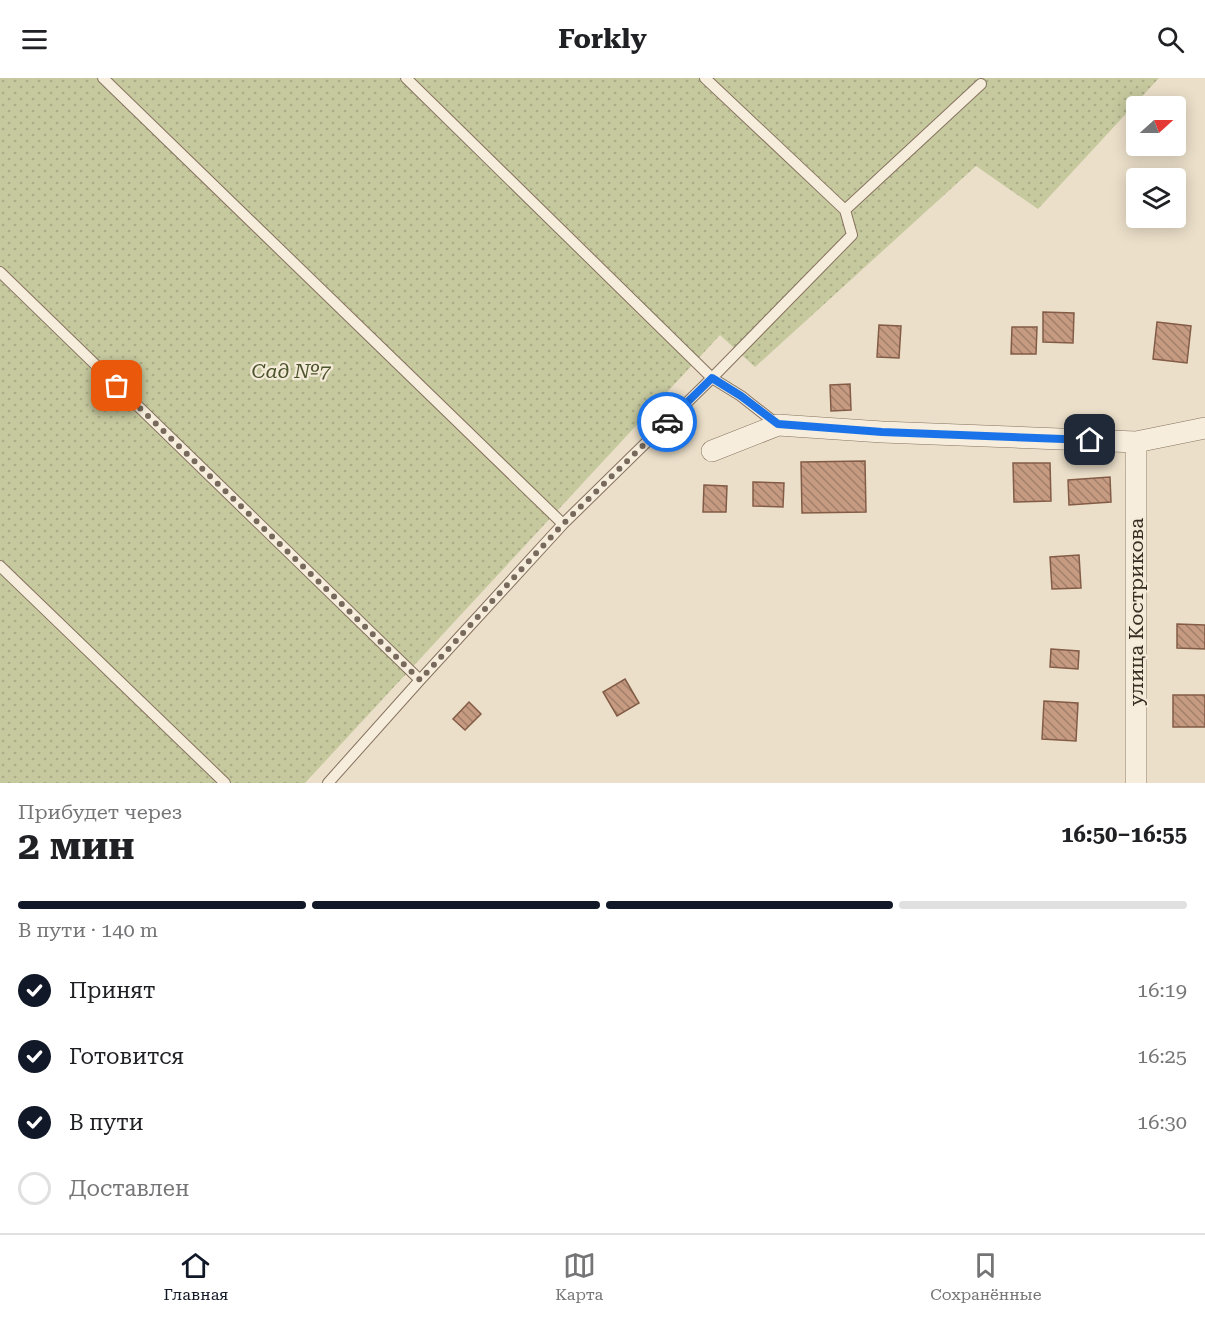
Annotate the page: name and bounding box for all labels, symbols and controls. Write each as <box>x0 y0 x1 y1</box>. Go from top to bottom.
icon: menu <box>18 23 51 56</box>
text: Forkly <box>558 23 647 55</box>
icon: search <box>1154 23 1187 56</box>
north arrow <box>1126 96 1186 156</box>
map controls <box>1126 96 1186 228</box>
button: layers <box>1126 168 1186 228</box>
park label: Сад №7 <box>252 359 331 383</box>
pin <box>91 360 142 411</box>
icon: bag <box>100 369 133 402</box>
courier <box>637 392 697 452</box>
icon: car <box>651 406 684 439</box>
pin <box>1064 414 1115 465</box>
icon: home <box>1073 423 1106 456</box>
street label: улица Кострикова <box>1124 518 1148 706</box>
text: Прибудет через <box>18 800 182 824</box>
text: 16:50–16:55 <box>1061 822 1187 847</box>
text: 2 мин <box>18 823 135 869</box>
text: В пути · 140 m <box>18 918 158 942</box>
icon: check <box>18 974 51 1007</box>
text: Принят <box>69 978 156 1003</box>
text: 16:19 <box>1137 978 1187 1002</box>
icon: check <box>18 1040 51 1073</box>
text: Готовится <box>69 1044 184 1069</box>
text: 16:25 <box>1137 1044 1187 1068</box>
icon: check <box>18 1106 51 1139</box>
text: В пути <box>69 1110 144 1135</box>
text: 16:30 <box>1137 1110 1187 1134</box>
text: Доставлен <box>69 1176 189 1201</box>
tab: Главная <box>163 1249 228 1304</box>
tab: Карта <box>555 1249 603 1304</box>
tab: Сохранённые <box>930 1249 1042 1304</box>

